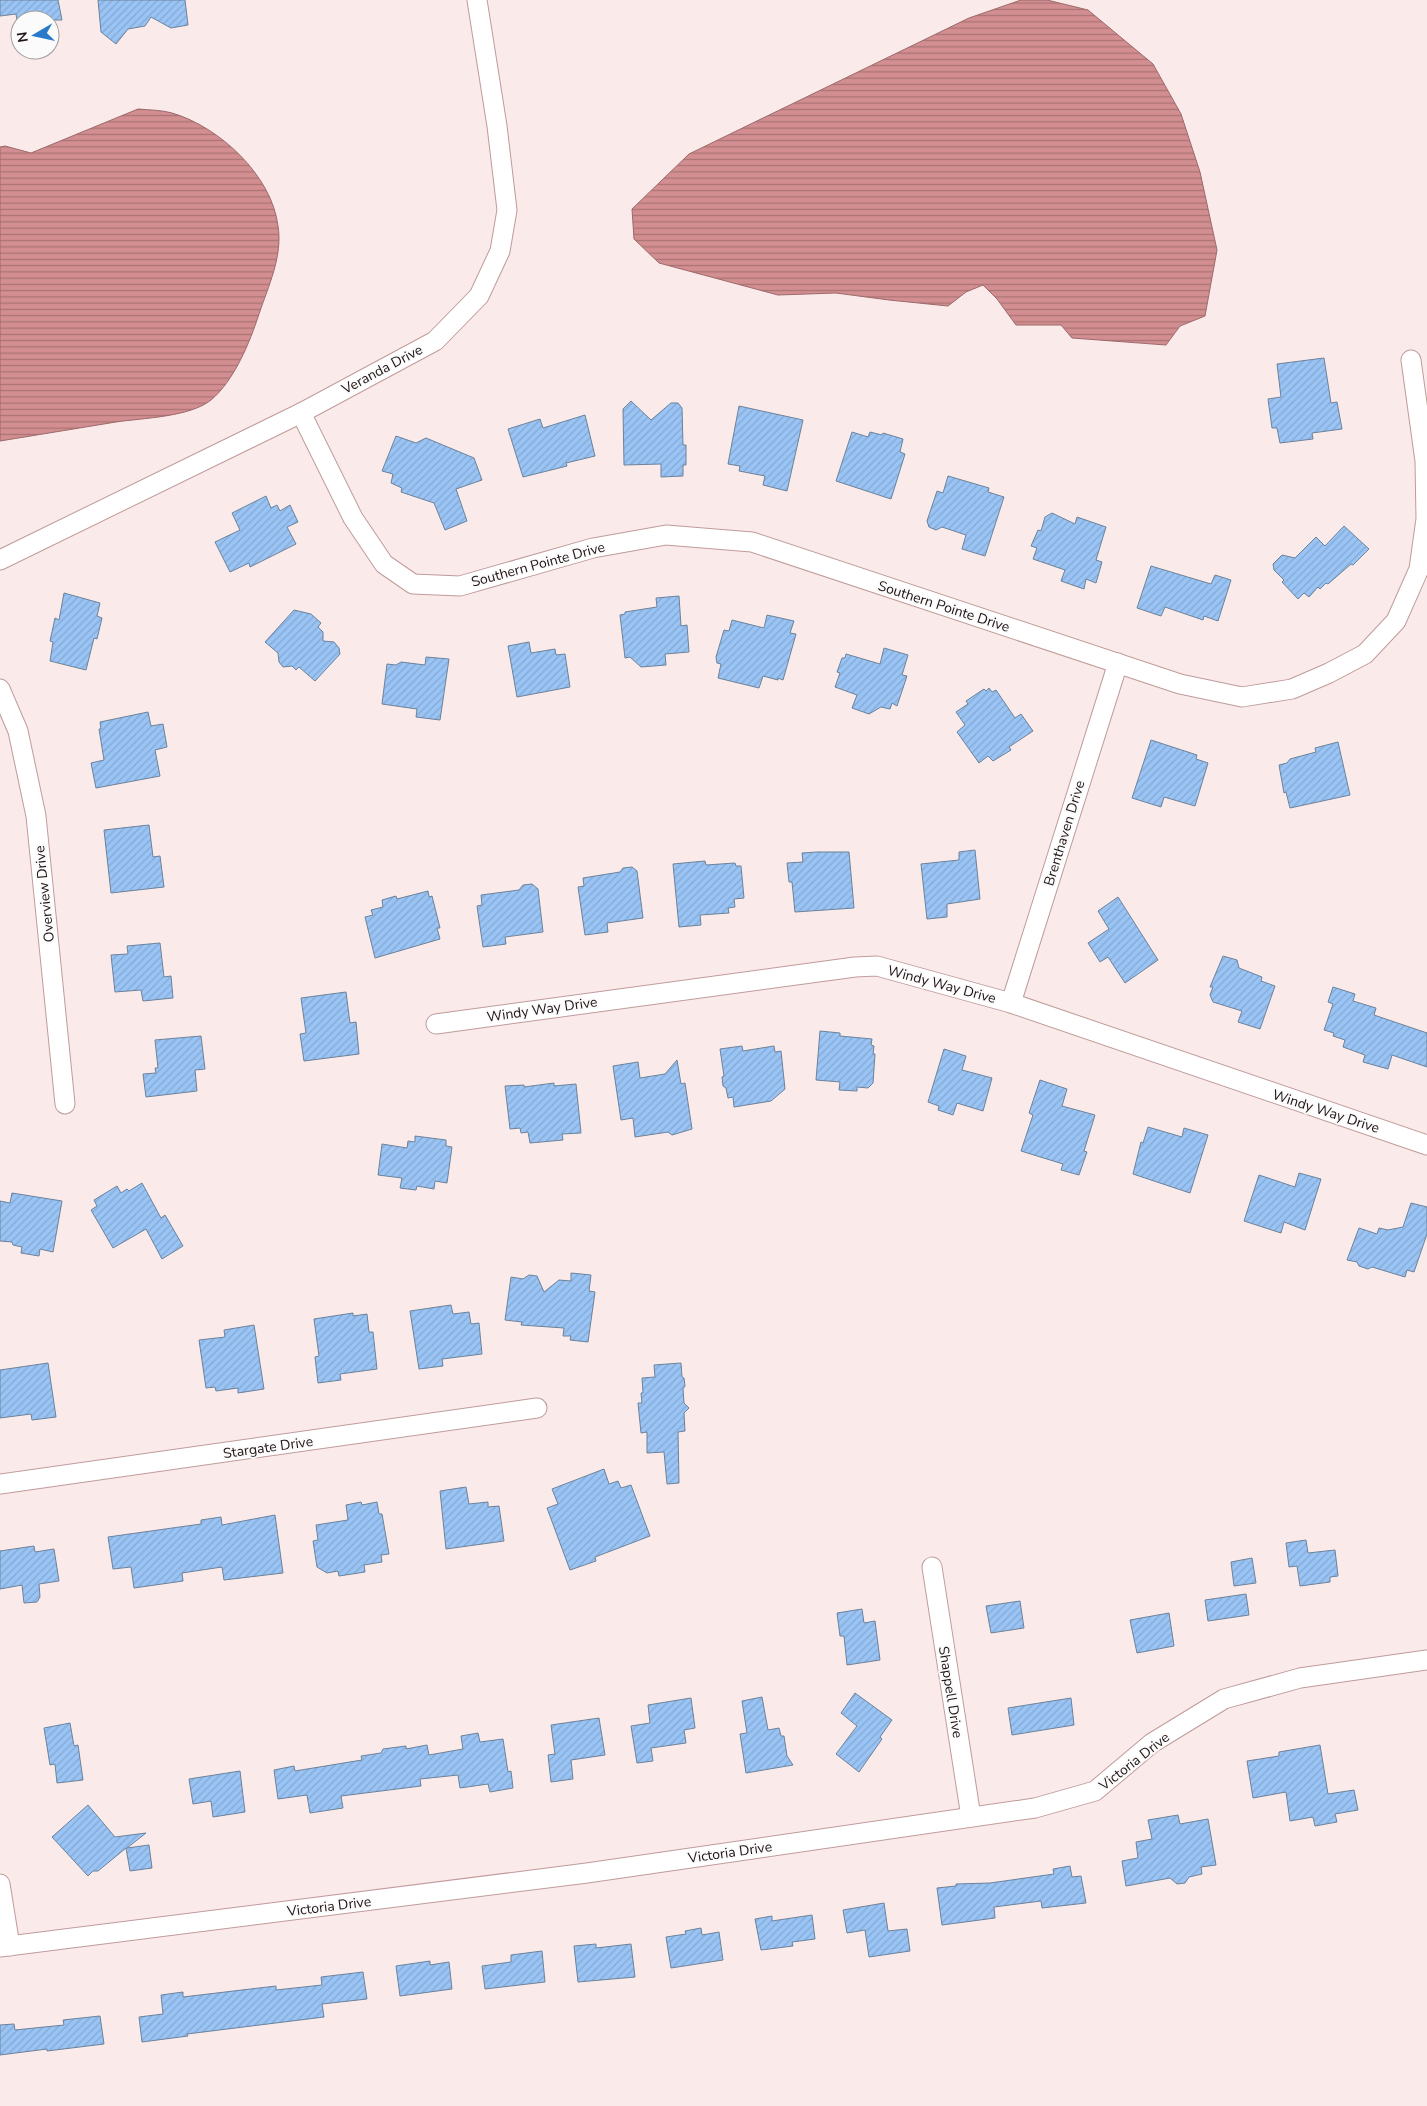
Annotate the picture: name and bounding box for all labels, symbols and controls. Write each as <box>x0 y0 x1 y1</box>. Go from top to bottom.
north arrow <box>10 10 60 60</box>
text: N <box>12 30 33 44</box>
street label: Veranda Drive <box>338 340 426 399</box>
street label: Southern Pointe Drive <box>469 537 607 591</box>
street label: Southern Pointe Drive <box>875 576 1012 637</box>
street label: Brenthaven Drive <box>1039 778 1090 888</box>
street label: Overview Drive <box>30 845 59 943</box>
street label: Windy Way Drive <box>886 961 998 1008</box>
street label: Windy Way Drive <box>486 992 599 1027</box>
street label: Windy Way Drive <box>1270 1085 1382 1138</box>
street label: Stargate Drive <box>222 1432 314 1463</box>
street label: Shappell Drive <box>934 1645 967 1739</box>
street label: Victoria Drive <box>1094 1728 1173 1796</box>
street label: Victoria Drive <box>686 1837 773 1868</box>
street label: Victoria Drive <box>285 1892 372 1921</box>

